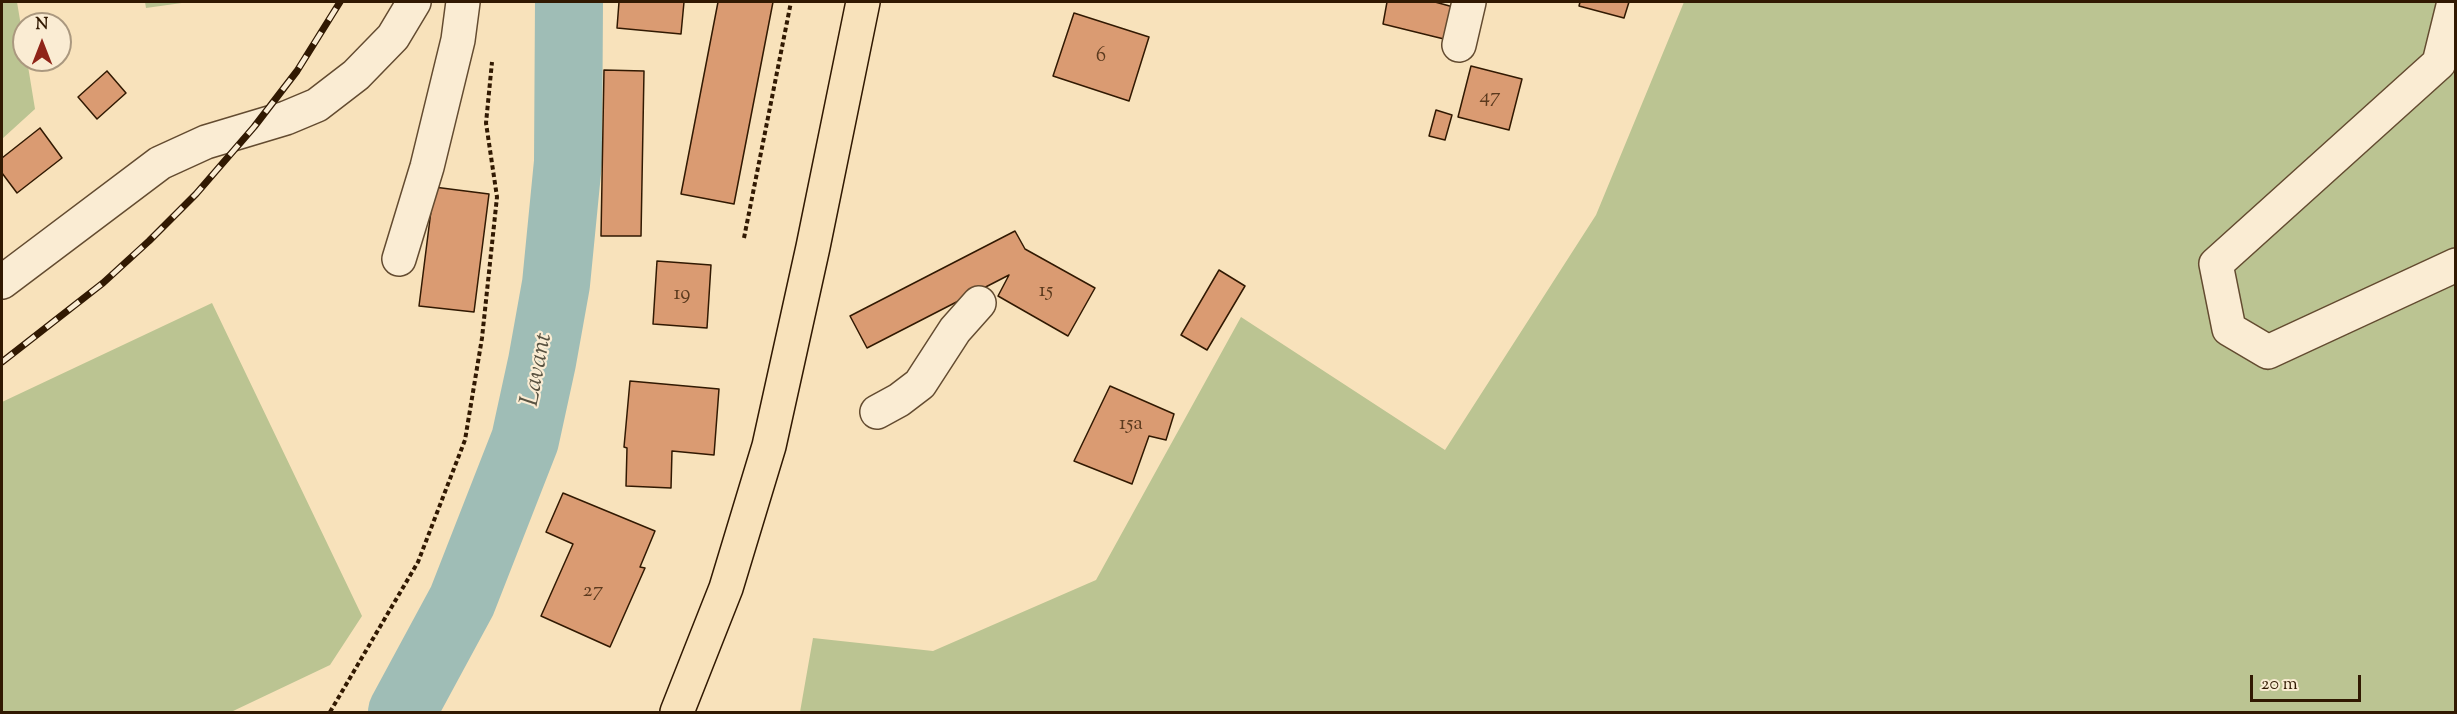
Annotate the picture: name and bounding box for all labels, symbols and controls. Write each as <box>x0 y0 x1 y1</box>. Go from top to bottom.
north arrow <box>12 12 72 72</box>
text: N <box>36 14 48 37</box>
house number: 6 <box>1096 44 1106 70</box>
house number: 47 <box>1479 85 1501 111</box>
house number: 15 <box>1039 279 1053 305</box>
house number: 19 <box>673 282 691 308</box>
water label: Lavant <box>517 331 561 409</box>
house number: 15a <box>1119 412 1143 438</box>
house number: 27 <box>583 579 603 605</box>
scale bar <box>2253 663 2364 701</box>
text: 20 m <box>2261 672 2298 698</box>

